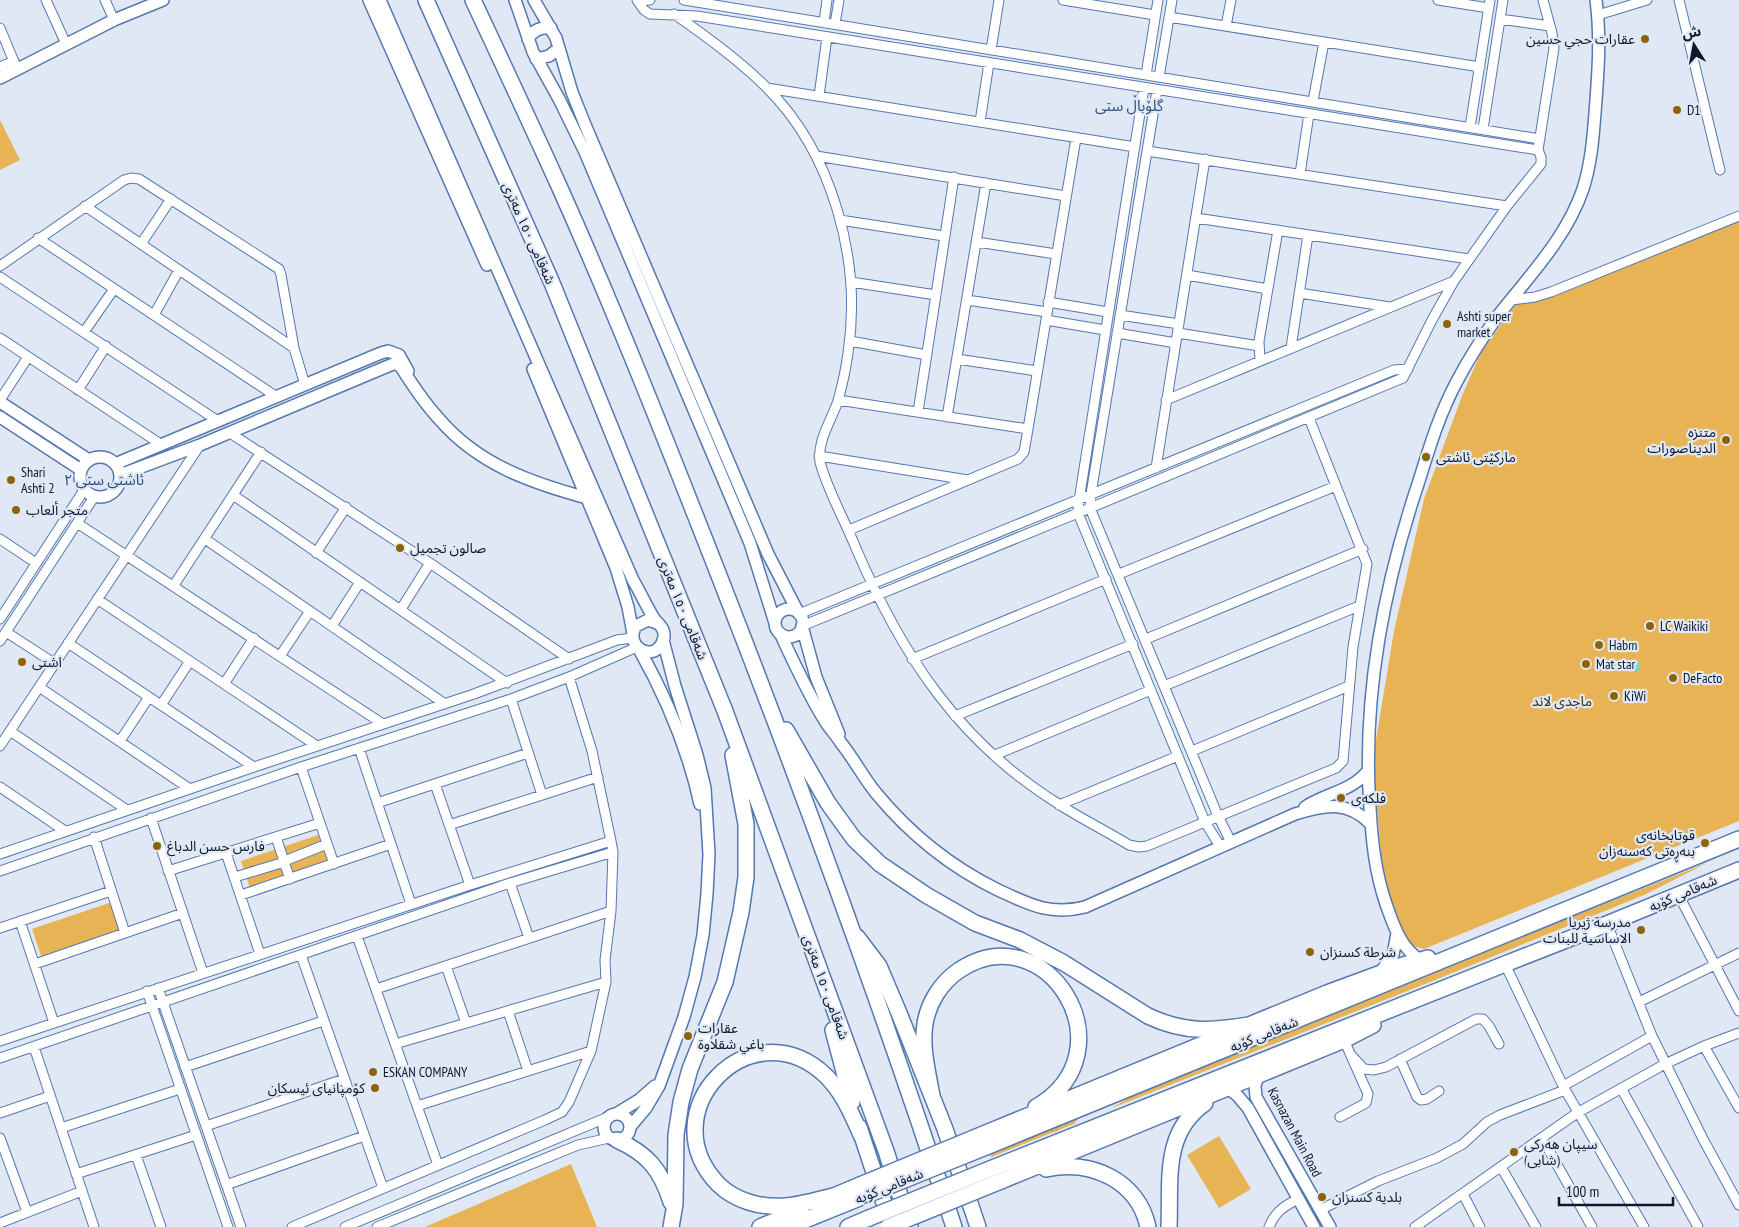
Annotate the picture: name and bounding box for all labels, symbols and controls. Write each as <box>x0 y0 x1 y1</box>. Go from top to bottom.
north arrow <box>1669 20 1719 70</box>
text: ش <box>1680 22 1703 43</box>
place label: عقارات حجي حسين <box>1526 30 1635 50</box>
marker: عقارات حجي حسين <box>1639 33 1651 45</box>
district label: گلۆباڵ ستی <box>1095 94 1164 115</box>
place label: D1 <box>1687 101 1701 119</box>
marker: D1 <box>1671 104 1683 116</box>
street label: شەقامی ١٥٠ مەتری <box>498 179 560 287</box>
place label: Ashti super market <box>1457 307 1511 341</box>
marker: Ashti super market <box>1441 318 1453 330</box>
place label: متنزه الديناصورات <box>1647 423 1716 457</box>
marker: متنزه الديناصورات <box>1720 434 1732 446</box>
place label: مارکێتی ئاشتی <box>1436 448 1516 466</box>
marker: مارکێتی ئاشتی <box>1420 451 1432 463</box>
place label: Shari Ashti 2 <box>21 463 55 497</box>
district label: ئاشتی ستی ٢ <box>64 470 144 489</box>
marker: Shari Ashti 2 <box>5 474 17 486</box>
place label: متجر ألعاب <box>26 501 88 519</box>
marker: متجر ألعاب <box>10 504 22 516</box>
place label: صالون تجميل <box>410 539 487 557</box>
marker: صالون تجميل <box>394 542 406 554</box>
street label: شەقامی ١٥٠ مەتری <box>654 554 712 663</box>
place label: LC Waikiki <box>1660 617 1708 635</box>
marker: LC Waikiki <box>1644 620 1656 632</box>
place label: Habm <box>1609 636 1637 654</box>
marker: Habm <box>1593 639 1605 651</box>
place label: اشتی <box>32 653 62 671</box>
place label: Mat star <box>1596 655 1636 673</box>
marker: اشتی <box>16 656 28 668</box>
marker: Mat star <box>1580 658 1592 670</box>
place label: DeFacto <box>1683 669 1722 687</box>
marker: DeFacto <box>1667 672 1679 684</box>
place label: KiWi <box>1624 687 1646 705</box>
marker: KiWi <box>1608 690 1620 702</box>
park label: ماجدی لاند <box>1532 692 1592 710</box>
place label: فلکەی <box>1351 789 1386 807</box>
marker: فلکەی <box>1335 792 1347 804</box>
place label: قوتابخانەی بنەڕەتی کەسنەزان <box>1599 826 1695 863</box>
place label: فارس حسن الدباغ <box>167 837 265 857</box>
marker: قوتابخانەی بنەڕەتی کەسنەزان <box>1699 837 1711 849</box>
marker: فارس حسن الدباغ <box>151 840 163 852</box>
street label: شەقامی کۆیە <box>1646 871 1720 915</box>
place label: مدرسة ژيريا الاساسية للبنات <box>1543 913 1631 947</box>
marker: مدرسة ژيريا الاساسية للبنات <box>1635 924 1647 936</box>
street label: شەقامی ١٥٠ مەتری <box>799 932 853 1042</box>
place label: شرطة كسنزان <box>1320 943 1396 961</box>
marker: شرطة كسنزان <box>1304 946 1316 958</box>
street label: شەقامی کۆیە <box>1227 1012 1301 1056</box>
place label: عقارات باغي شقلاوة <box>698 1019 765 1055</box>
marker: عقارات باغي شقلاوة <box>682 1030 694 1042</box>
place label: ESKAN COMPANY <box>383 1063 468 1081</box>
marker: ESKAN COMPANY <box>367 1066 379 1078</box>
place label: کۆمپانیای ئیسکان <box>268 1079 365 1098</box>
marker: کۆمپانیای ئیسکان <box>369 1082 381 1094</box>
street label: Kasnazan Main Road <box>1264 1084 1326 1180</box>
place label: سیپان هەرکی (شابی) <box>1524 1135 1598 1169</box>
marker: سیپان هەرکی (شابی) <box>1508 1146 1520 1158</box>
street label: شەقامی کۆیە <box>852 1164 926 1208</box>
scale bar <box>1559 1174 1673 1206</box>
text: 100 m <box>1566 1182 1599 1201</box>
place label: بلدية كسنزان <box>1332 1188 1402 1206</box>
marker: بلدية كسنزان <box>1316 1191 1328 1203</box>

